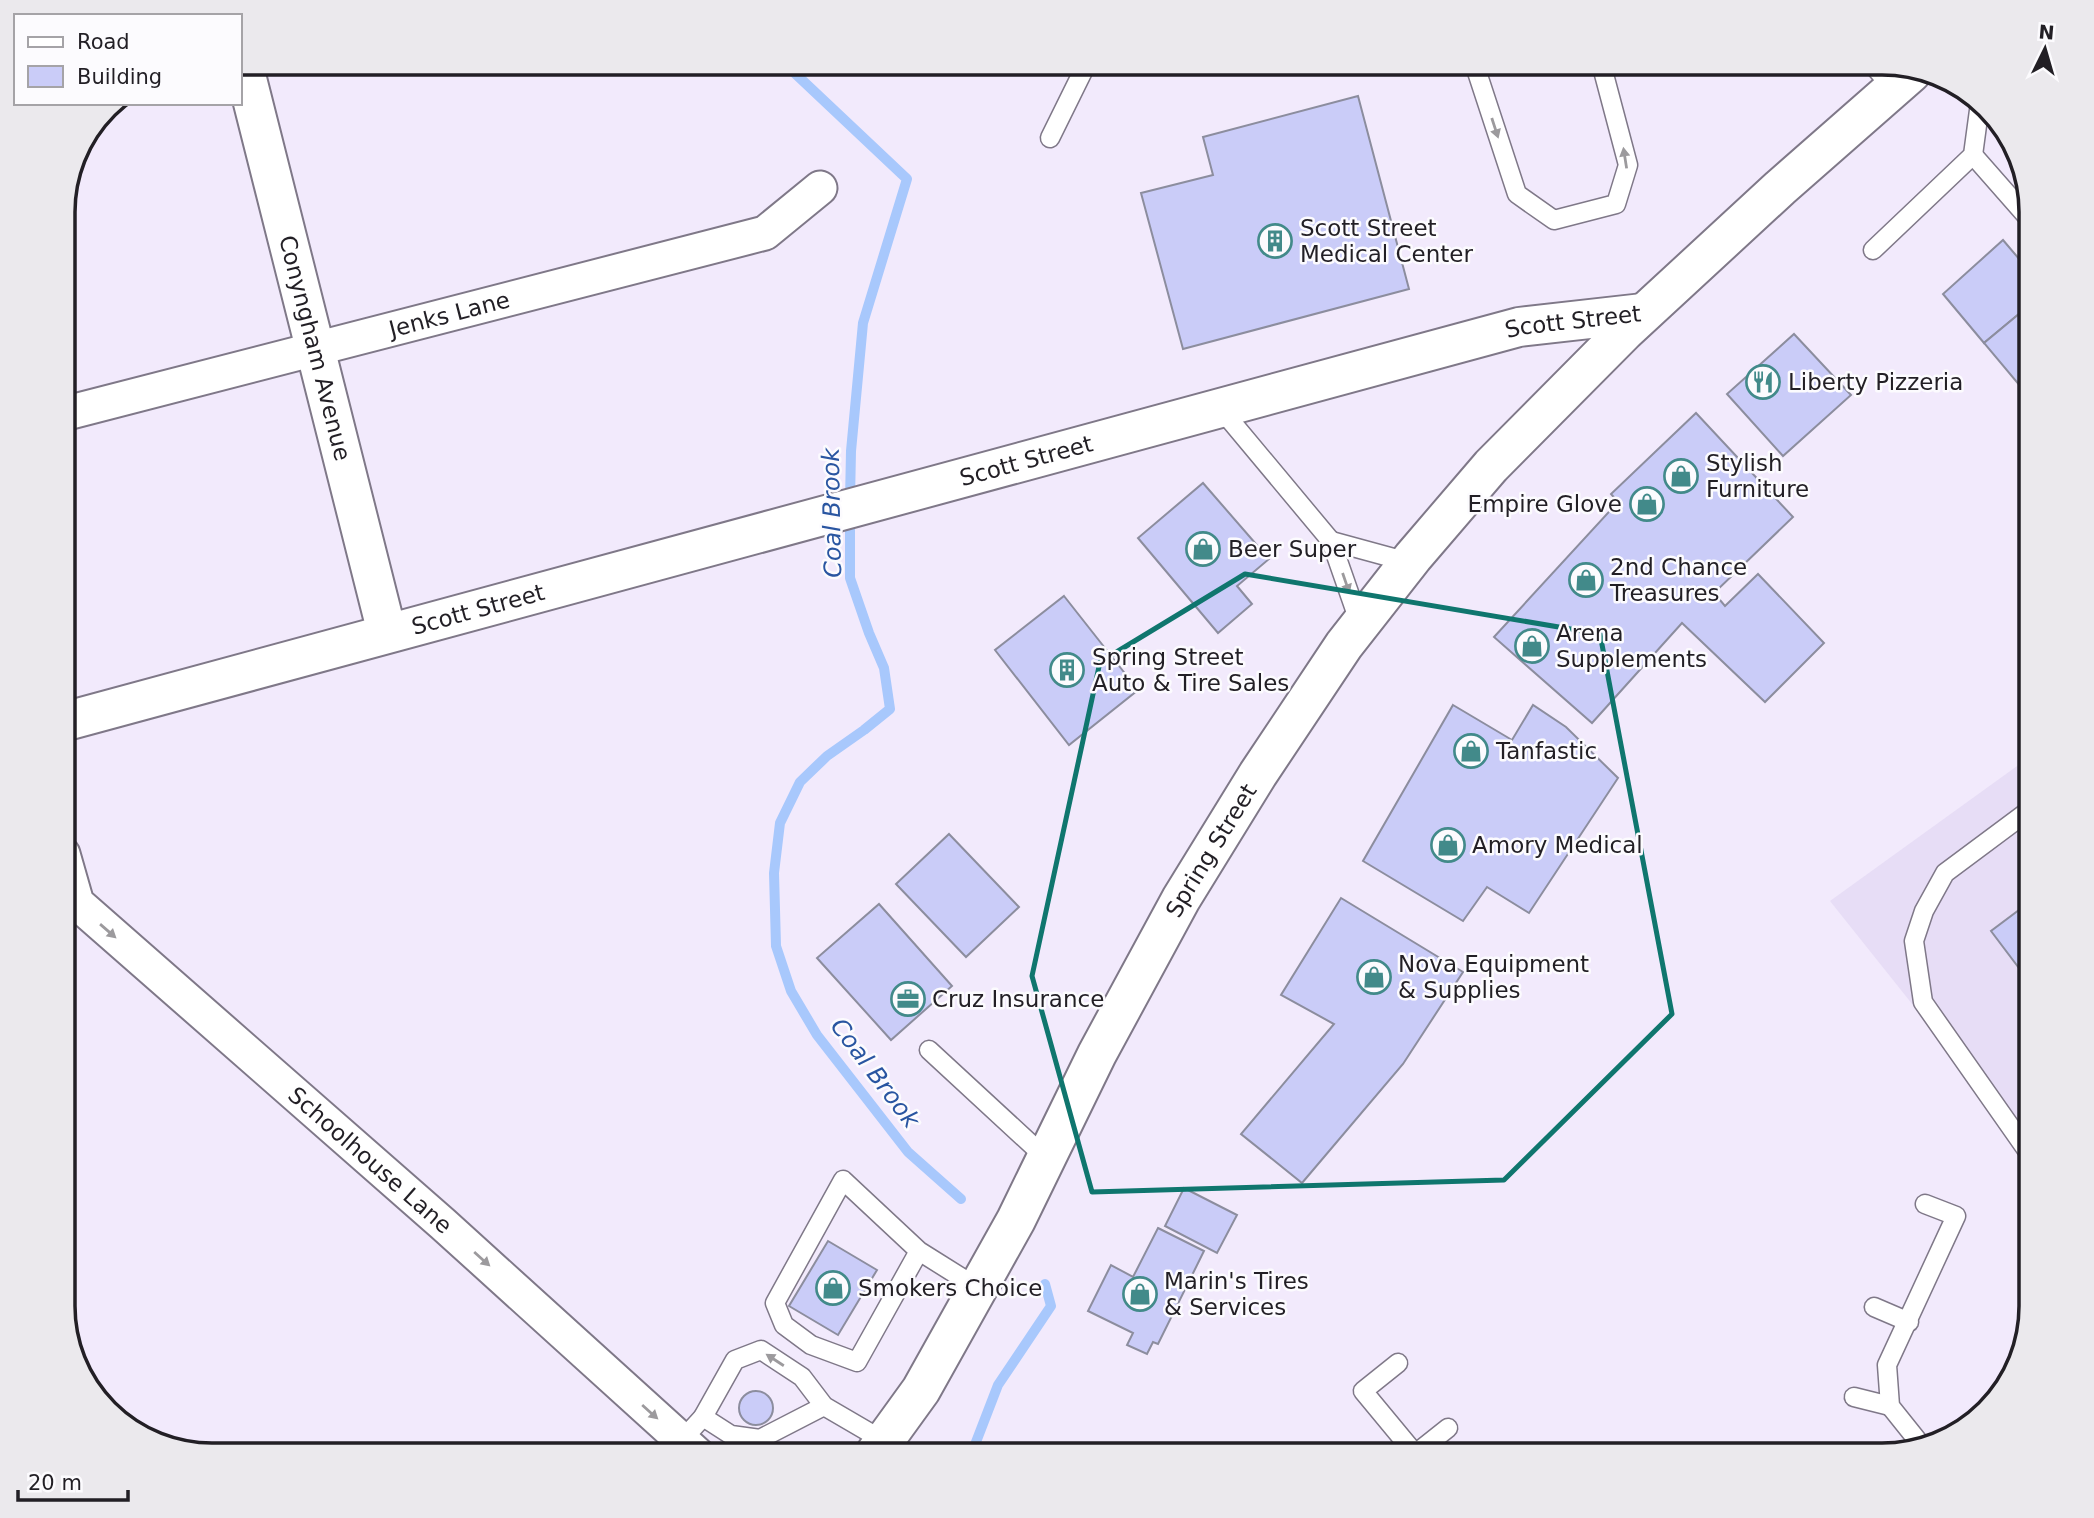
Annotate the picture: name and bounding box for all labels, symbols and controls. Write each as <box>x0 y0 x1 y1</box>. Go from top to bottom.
legend <box>14 14 242 105</box>
north arrow <box>2010 14 2080 84</box>
text: N <box>2038 20 2055 44</box>
text: Road <box>77 30 130 54</box>
text: Building <box>77 65 162 89</box>
one-way arrow <box>1490 117 1501 138</box>
one-way arrow <box>1619 147 1630 169</box>
place label: Scott Street Medical Center <box>1300 215 1473 267</box>
building icon: Scott Street Medical Center <box>1256 222 1294 260</box>
street label: Conyngham Avenue <box>274 233 356 463</box>
street label: Jenks Lane <box>384 286 513 343</box>
street label: Scott Street <box>1502 300 1642 343</box>
restaurant icon: Liberty Pizzeria <box>1744 363 1782 401</box>
place label: Liberty Pizzeria <box>1788 369 1963 395</box>
street label: Scott Street <box>957 430 1096 491</box>
water label: Coal Brook <box>817 447 847 578</box>
place label: Stylish Furniture <box>1706 450 1809 502</box>
shop icon: Stylish Furniture <box>1662 457 1700 495</box>
shop icon: Empire Glove <box>1628 485 1666 523</box>
place label: Empire Glove <box>1468 491 1622 517</box>
shop icon: Beer Super <box>1184 530 1222 568</box>
place label: Beer Super <box>1228 536 1357 562</box>
place label: 2nd Chance Treasures <box>1609 554 1747 606</box>
shop icon: 2nd Chance Treasures <box>1567 561 1605 599</box>
one-way arrow <box>1341 572 1352 593</box>
street label: Scott Street <box>409 579 547 640</box>
place label: Arena Supplements <box>1556 620 1707 672</box>
shop icon: Arena Supplements <box>1513 627 1551 665</box>
place label: Spring Street Auto & Tire Sales <box>1092 644 1289 696</box>
building icon: Spring Street Auto & Tire Sales <box>1048 651 1086 689</box>
shop icon: Tanfastic <box>1452 732 1490 770</box>
place label: Tanfastic <box>1495 738 1597 764</box>
street label: Spring Street <box>1161 779 1262 922</box>
shop icon: Amory Medical <box>1429 826 1467 864</box>
place label: Amory Medical <box>1472 832 1643 858</box>
one-way arrow <box>100 923 117 938</box>
place label: Nova Equipment & Supplies <box>1398 951 1589 1003</box>
shop icon: Nova Equipment & Supplies <box>1355 958 1393 996</box>
office icon: Cruz Insurance <box>889 980 927 1018</box>
place label: Cruz Insurance <box>932 986 1104 1012</box>
water label: Coal Brook <box>825 1013 926 1134</box>
street label: Schoolhouse Lane <box>283 1082 457 1239</box>
one-way arrow <box>473 1251 491 1267</box>
place label: Marin's Tires & Services <box>1164 1268 1309 1320</box>
shop icon: Smokers Choice <box>814 1269 852 1307</box>
place label: Smokers Choice <box>858 1275 1042 1301</box>
shop icon: Marin's Tires & Services <box>1121 1275 1159 1313</box>
one-way arrow <box>766 1353 785 1366</box>
one-way arrow <box>641 1404 659 1420</box>
scale bar <box>18 1458 128 1502</box>
text: 20 m <box>28 1471 82 1495</box>

